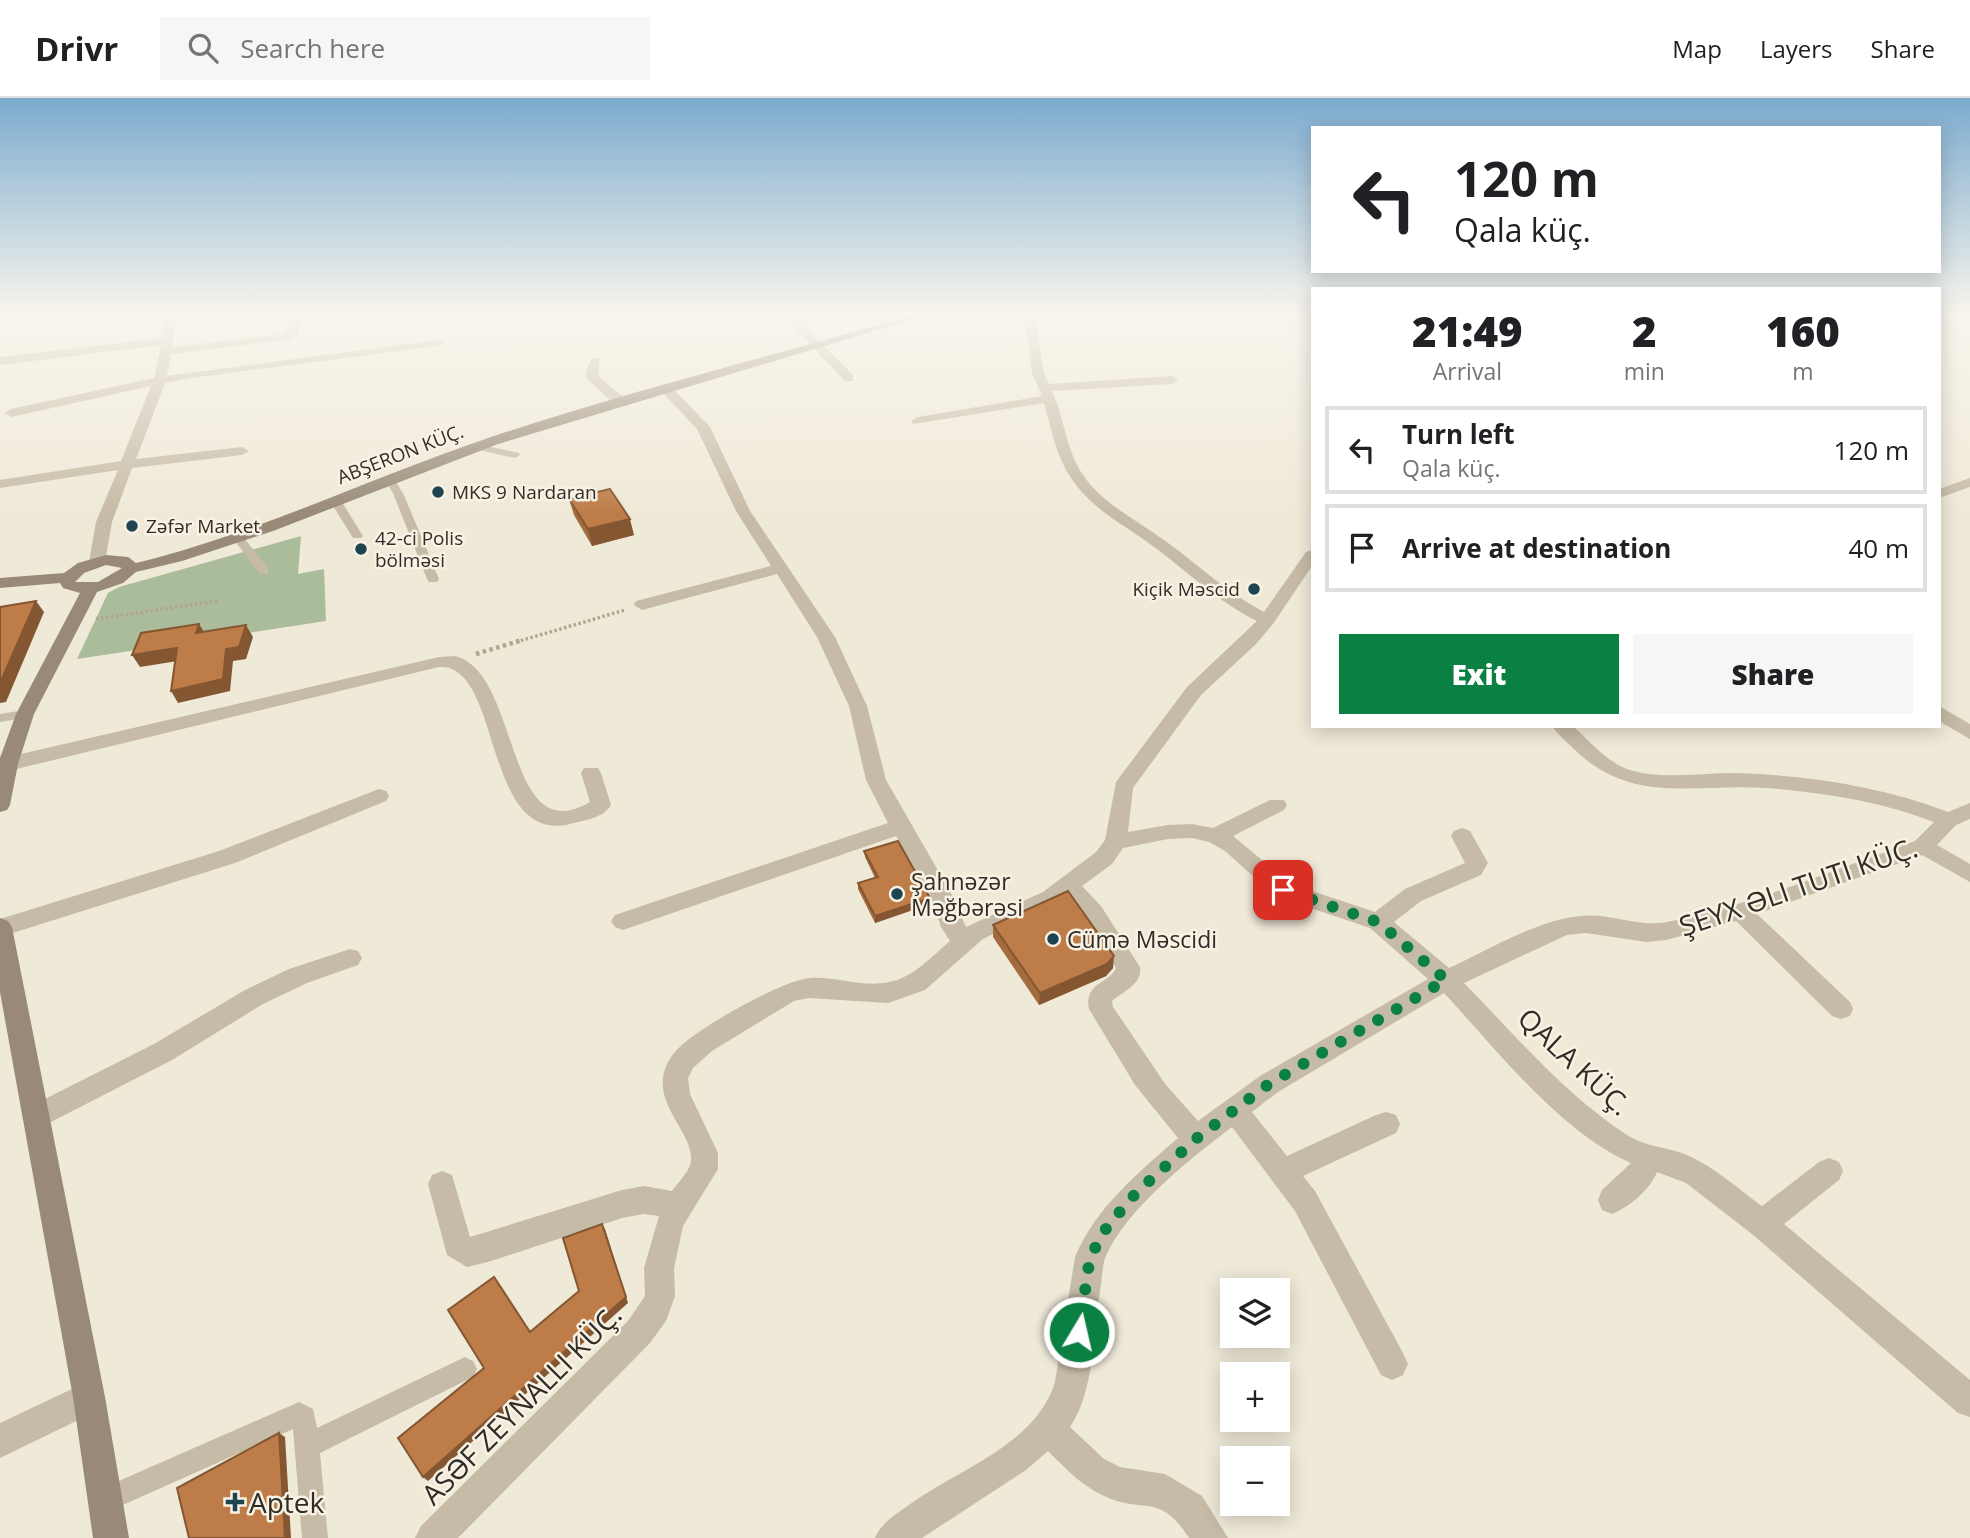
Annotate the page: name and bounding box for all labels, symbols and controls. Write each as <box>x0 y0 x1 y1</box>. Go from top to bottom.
search box <box>160 17 650 80</box>
text: Drivr <box>35 26 118 71</box>
icon: search <box>184 29 222 67</box>
text: Search here <box>240 30 385 66</box>
text: Map <box>1672 32 1722 65</box>
text: Layers <box>1760 32 1833 65</box>
text: Share <box>1871 32 1935 65</box>
text: 120 m <box>1454 145 1599 211</box>
icon: left <box>1339 154 1430 245</box>
text: Qala küç. <box>1454 208 1591 251</box>
text: 21:49 <box>1412 302 1523 359</box>
text: 2 <box>1632 302 1657 359</box>
text: 160 <box>1766 302 1840 359</box>
text: Arrival <box>1433 355 1502 387</box>
text: min <box>1624 355 1665 387</box>
text: m <box>1792 355 1814 387</box>
text: Turn left <box>1402 416 1514 452</box>
street label: ABŞERON KÜÇ. <box>333 418 467 490</box>
icon: left <box>1343 431 1381 469</box>
text: 120 m <box>1834 432 1909 468</box>
text: Qala küç. <box>1402 452 1500 484</box>
place label: MKS 9 Nardaran <box>452 479 597 505</box>
marker: MKS 9 Nardaran <box>430 484 446 500</box>
place label: Zəfər Market <box>146 513 260 539</box>
marker: Zəfər Market <box>124 518 140 534</box>
place label: 42-ci Polis bölməsi <box>375 525 463 573</box>
icon: arrive <box>1343 529 1381 567</box>
text: Arrive at destination <box>1402 530 1671 566</box>
text: 40 m <box>1848 530 1909 566</box>
marker: 42-ci Polis bölməsi <box>353 541 369 557</box>
place label: Kiçik Məscid <box>1132 576 1240 602</box>
marker: Kiçik Məscid <box>1246 581 1262 597</box>
button: Exit <box>1339 634 1619 714</box>
button: Share <box>1633 634 1913 714</box>
street label: ŞEYX ƏLI TUTI KÜÇ. <box>1674 827 1922 945</box>
pin <box>1253 860 1313 920</box>
place label: Şahnəzər Məğbərəsi <box>911 865 1023 923</box>
icon: arrive <box>1264 871 1302 909</box>
marker: Şahnəzər Məğbərəsi <box>889 886 905 902</box>
place label: Cümə Məscidi <box>1067 923 1217 955</box>
marker: Cümə Məscidi <box>1045 931 1061 947</box>
street label: QALA KÜÇ. <box>1510 999 1640 1123</box>
map controls <box>1220 1278 1290 1516</box>
button: layers <box>1220 1278 1290 1348</box>
position arrow <box>1042 1295 1116 1369</box>
street label: ASƏF ZEYNALLI KÜÇ. <box>413 1296 629 1512</box>
button: + <box>1220 1362 1290 1432</box>
button: − <box>1220 1446 1290 1516</box>
place label: Aptek <box>249 1483 325 1521</box>
marker: Aptek <box>227 1494 243 1510</box>

